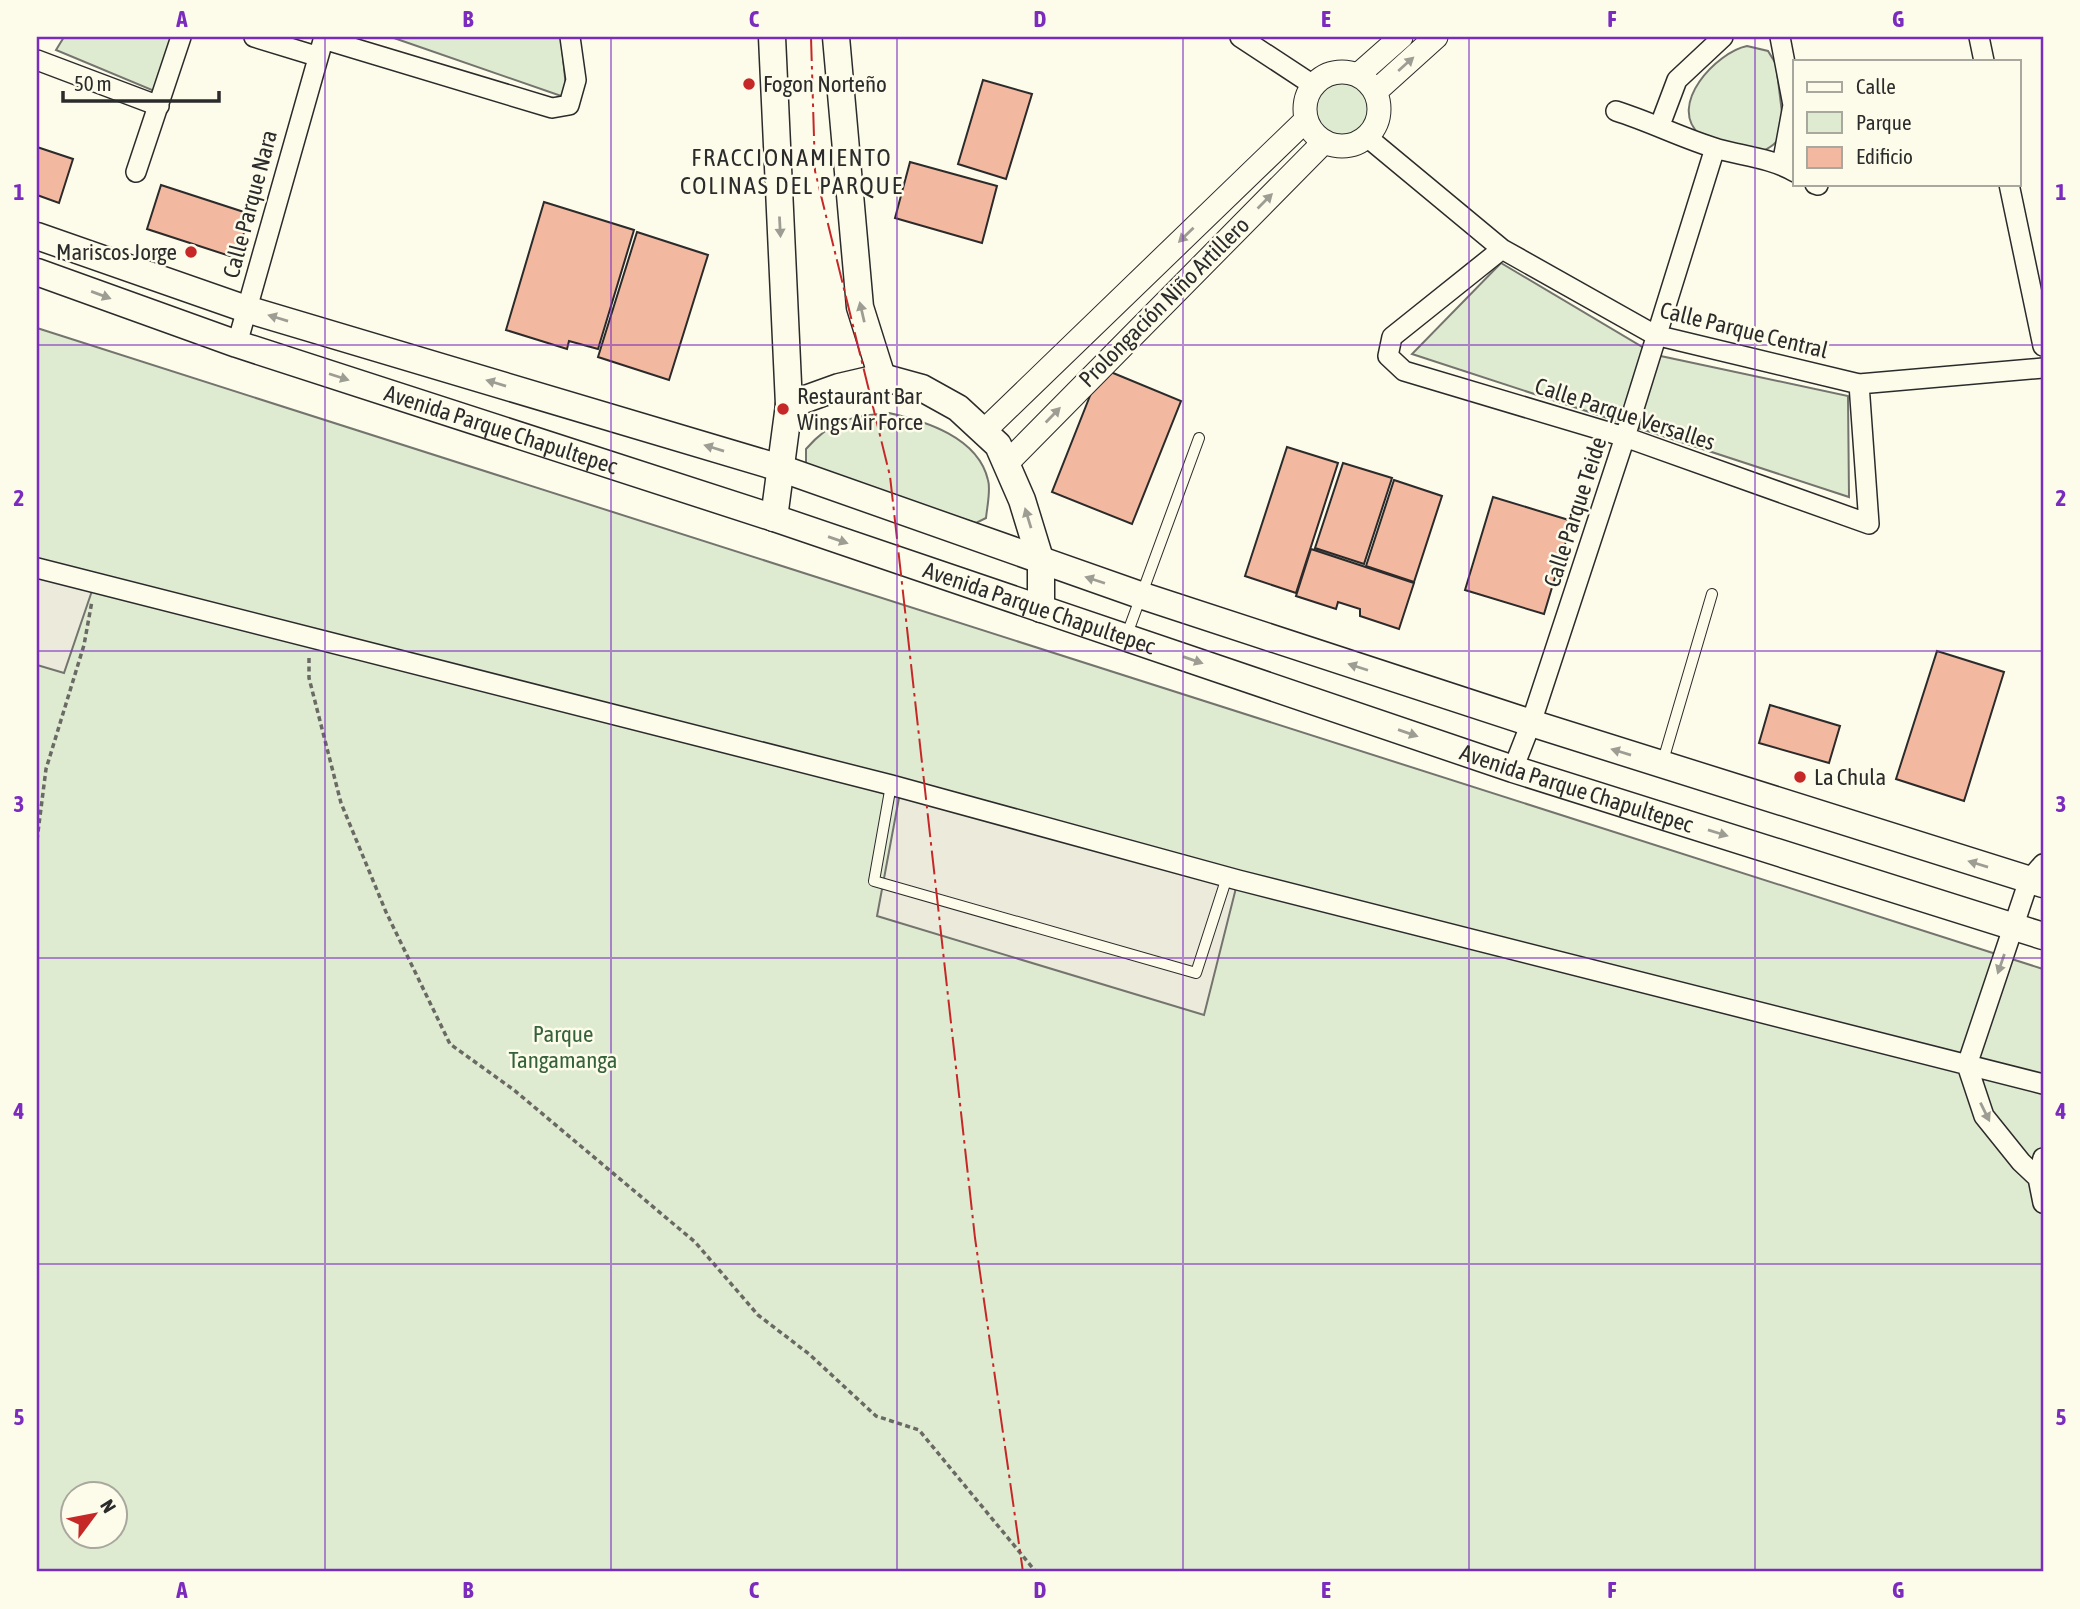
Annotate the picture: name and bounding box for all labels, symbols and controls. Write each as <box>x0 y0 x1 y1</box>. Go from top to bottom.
text: A <box>175 6 188 32</box>
text: B <box>463 6 474 32</box>
text: C <box>749 6 760 32</box>
text: D <box>1034 6 1047 32</box>
text: E <box>1321 6 1331 32</box>
text: F <box>1607 6 1617 32</box>
text: G <box>1892 6 1904 32</box>
one-way arrow <box>1397 57 1414 73</box>
scale bar <box>63 60 219 104</box>
legend <box>1793 60 2021 186</box>
text: 50 m <box>74 71 112 95</box>
place label: Fogon Norteño <box>763 71 887 97</box>
text: Calle <box>1856 74 1896 98</box>
marker: Fogon Norteño <box>741 76 757 92</box>
text: Parque <box>1856 110 1911 134</box>
street label: Calle Parque Nara <box>218 127 282 281</box>
district label: FRACCIONAMIENTO COLINAS DEL PARQUE <box>680 144 904 199</box>
text: Edificio <box>1856 144 1913 168</box>
text: 1 <box>14 179 25 205</box>
text: 1 <box>2056 179 2067 205</box>
one-way arrow <box>1257 193 1273 210</box>
street label: Prolongación Niño Artillero <box>1074 212 1254 392</box>
one-way arrow <box>775 217 786 239</box>
one-way arrow <box>1178 227 1195 243</box>
place label: Mariscos Jorge <box>56 239 177 265</box>
marker: Mariscos Jorge <box>183 244 199 260</box>
one-way arrow <box>90 290 111 301</box>
street label: Calle Parque Central <box>1657 297 1831 363</box>
one-way arrow <box>856 300 867 322</box>
one-way arrow <box>268 313 289 323</box>
one-way arrow <box>329 373 350 383</box>
street label: Calle Parque Versalles <box>1532 373 1718 455</box>
one-way arrow <box>486 378 507 388</box>
street label: Avenida Parque Chapultepec <box>381 380 621 480</box>
place label: Restaurant Bar Wings Air Force <box>797 383 923 435</box>
marker: Restaurant Bar Wings Air Force <box>775 401 791 417</box>
one-way arrow <box>1045 406 1062 423</box>
street label: Calle Parque Teide <box>1538 434 1612 590</box>
one-way arrow <box>704 443 725 453</box>
text: 2 <box>14 485 24 511</box>
text: 2 <box>2056 485 2066 511</box>
one-way arrow <box>1022 507 1032 528</box>
one-way arrow <box>828 535 849 546</box>
street label: Avenida Parque Chapultepec <box>920 557 1159 660</box>
one-way arrow <box>1085 574 1106 585</box>
one-way arrow <box>1182 655 1203 666</box>
one-way arrow <box>1347 661 1368 671</box>
one-way arrow <box>1398 728 1419 739</box>
street label: Avenida Parque Chapultepec <box>1457 739 1697 838</box>
one-way arrow <box>1610 746 1631 756</box>
place label: La Chula <box>1814 764 1886 790</box>
marker: La Chula <box>1792 769 1808 785</box>
text: 3 <box>14 791 24 817</box>
text: 3 <box>2056 791 2066 817</box>
one-way arrow <box>1708 828 1729 839</box>
one-way arrow <box>1967 859 1988 869</box>
one-way arrow <box>1995 954 2006 975</box>
park label: Parque Tangamanga <box>509 1021 618 1073</box>
text: 4 <box>13 1098 25 1124</box>
text: 4 <box>2055 1098 2067 1124</box>
one-way arrow <box>1979 1102 1990 1122</box>
text: 5 <box>14 1404 25 1430</box>
text: 5 <box>2056 1404 2067 1430</box>
north arrow <box>60 1480 130 1550</box>
text: N <box>96 1495 121 1517</box>
text: A <box>175 1577 188 1603</box>
text: B <box>463 1577 474 1603</box>
text: C <box>749 1577 760 1603</box>
text: D <box>1034 1577 1047 1603</box>
text: E <box>1321 1577 1331 1603</box>
text: F <box>1607 1577 1617 1603</box>
text: G <box>1892 1577 1904 1603</box>

